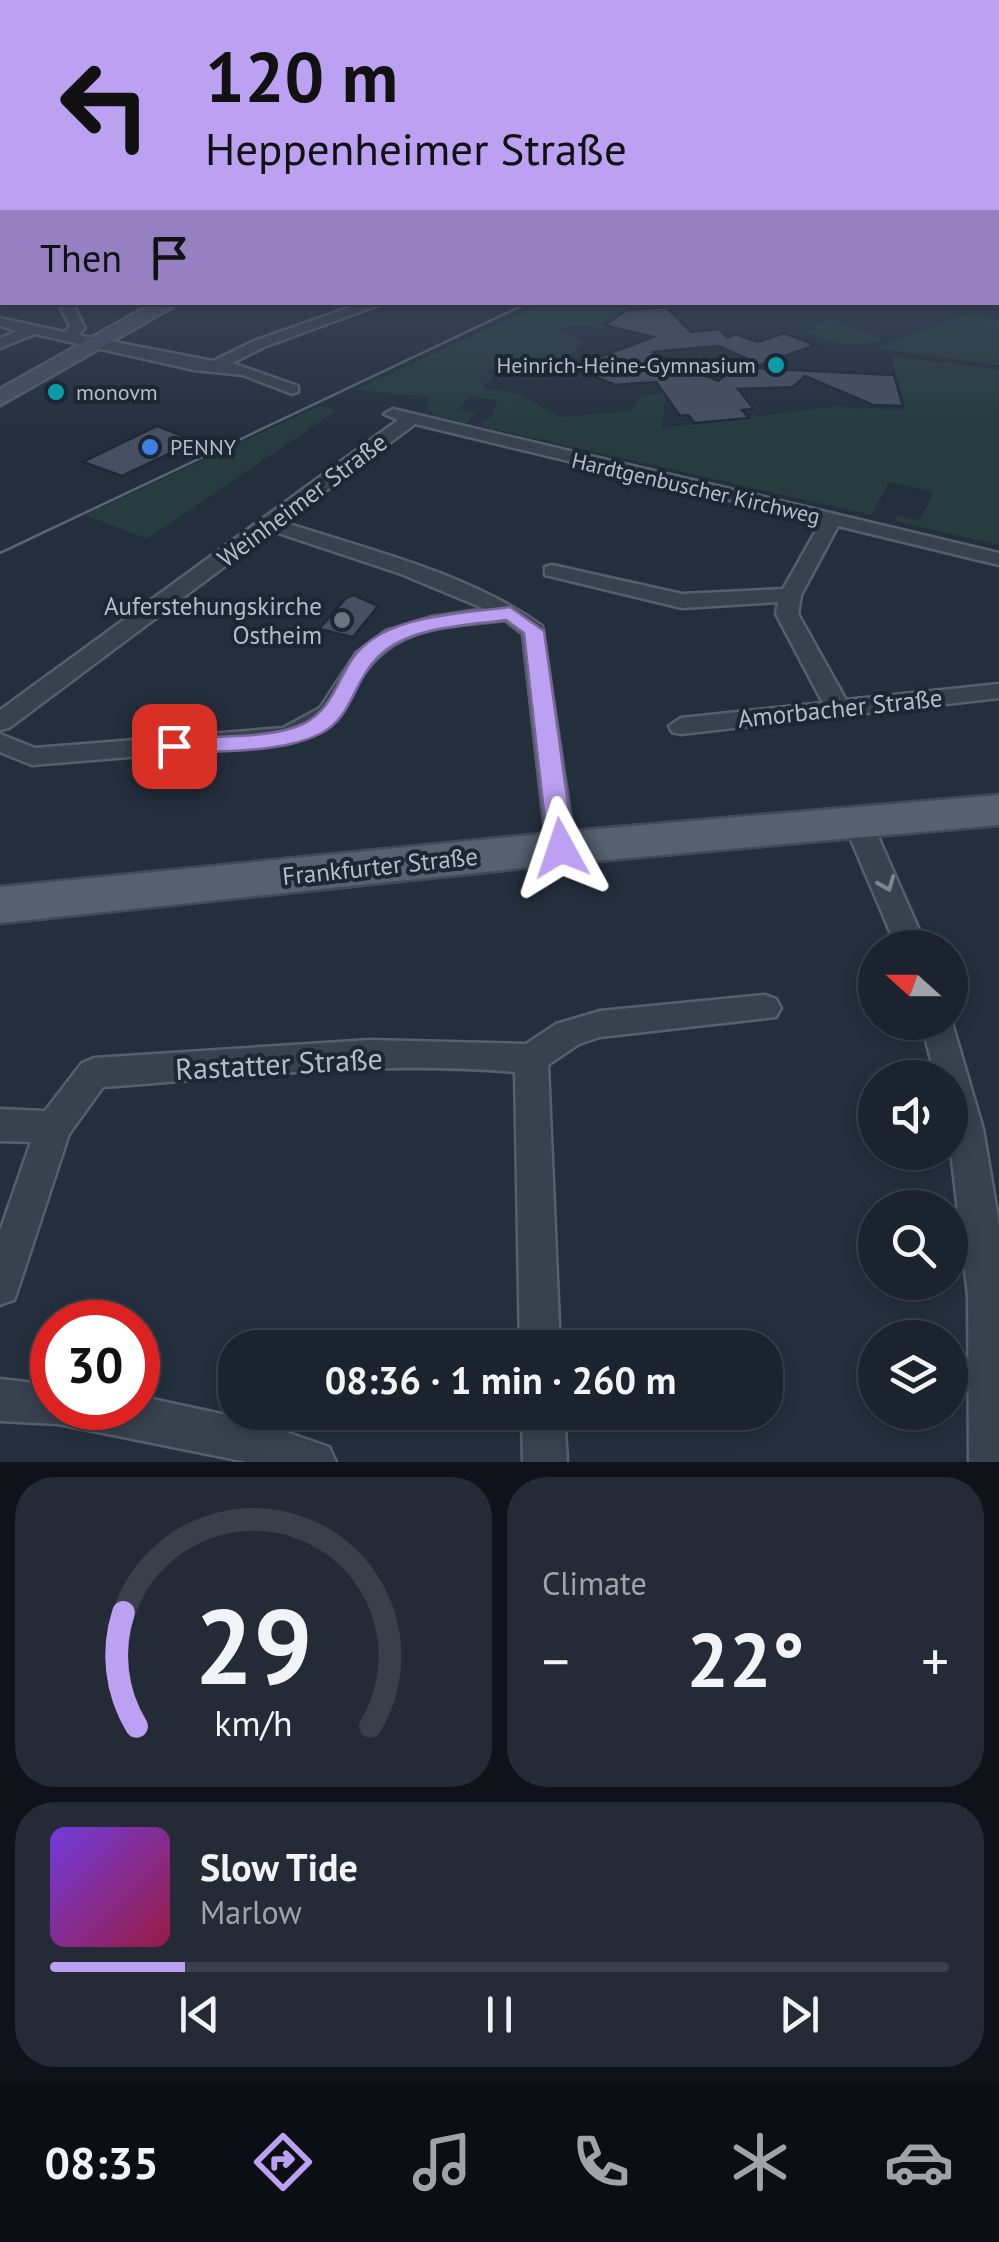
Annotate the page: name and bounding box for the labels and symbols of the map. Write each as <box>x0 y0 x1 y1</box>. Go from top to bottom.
place label: Heinrich-Heine-Gymnasium <box>496 351 756 379</box>
marker: Heinrich-Heine-Gymnasium <box>765 354 787 376</box>
place label: monovm <box>76 378 158 406</box>
marker: monovm <box>45 381 67 403</box>
street label: Weinheimer Straße <box>211 426 393 574</box>
place label: PENNY <box>170 433 237 461</box>
marker: PENNY <box>139 436 161 458</box>
street label: Hardtgenbuscher Kirchweg <box>569 446 823 530</box>
place label: Auferstehungskirche Ostheim <box>104 590 322 651</box>
marker: Auferstehungskirche Ostheim <box>331 609 353 631</box>
street label: Amorbacher Straße <box>736 681 944 735</box>
pin <box>132 704 217 789</box>
position arrow <box>509 796 613 900</box>
street label: Frankfurter Straße <box>281 840 479 892</box>
one-way arrow <box>875 874 895 892</box>
north arrow <box>858 930 968 1040</box>
street label: Rastatter Straße <box>174 1038 384 1088</box>
speed limit sign: 30 <box>30 1300 160 1430</box>

